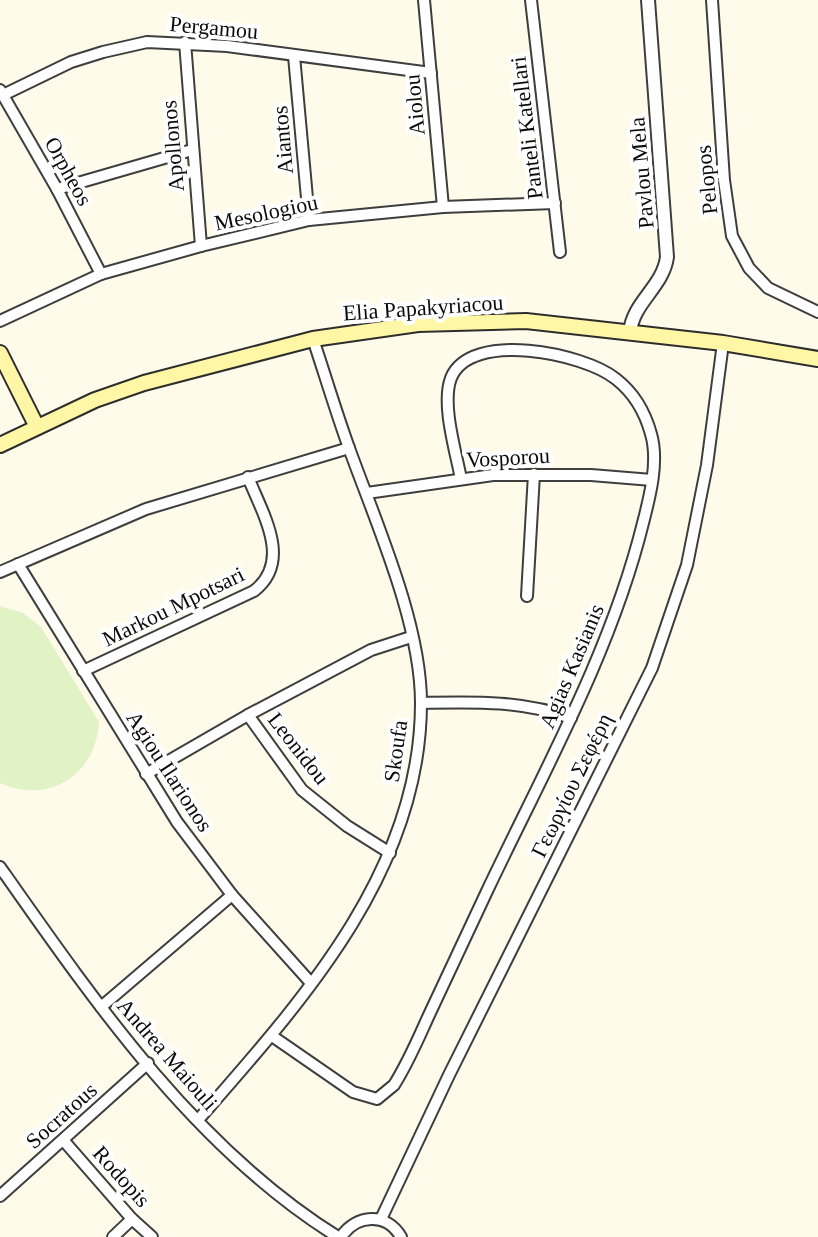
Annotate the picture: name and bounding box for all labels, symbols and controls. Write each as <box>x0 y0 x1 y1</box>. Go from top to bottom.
street label: Pergamou <box>169 11 259 44</box>
street label: Panteli Katellari <box>505 55 548 201</box>
street label: Aiolou <box>399 73 430 136</box>
street label: Apollonos <box>156 99 189 193</box>
street label: Aiantos <box>267 105 298 175</box>
street label: Pavlou Mela <box>624 116 659 230</box>
street label: Orpheos <box>40 133 98 210</box>
street label: Pelopos <box>690 144 723 216</box>
street label: Mesologiou <box>212 189 320 236</box>
street label: Elia Papakyriacou <box>342 289 504 326</box>
street label: Vosporou <box>465 443 551 472</box>
street label: Markou Mpotsari <box>98 561 248 652</box>
street label: Agias Kasianis <box>534 600 609 732</box>
street label: Agiou Ilarionos <box>121 706 218 836</box>
street label: Leonidou <box>263 707 334 789</box>
street label: Γεωργίου Σεφέρη <box>526 709 617 861</box>
street label: Skoufa <box>379 718 412 784</box>
street label: Andrea Maiouli <box>112 993 223 1115</box>
street label: Socratous <box>21 1077 102 1154</box>
street label: Rodopis <box>88 1141 155 1212</box>

